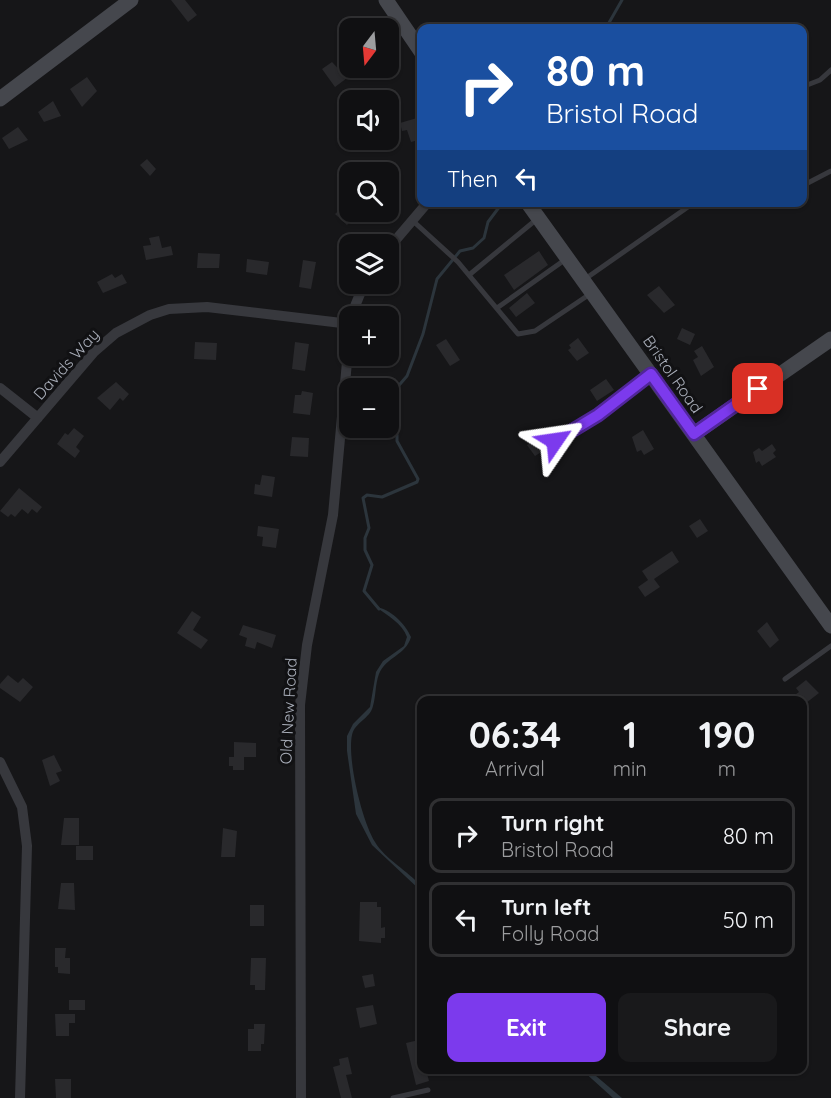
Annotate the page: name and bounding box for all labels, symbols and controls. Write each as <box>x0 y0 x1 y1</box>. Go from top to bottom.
north arrow <box>339 18 399 78</box>
map controls <box>339 18 399 438</box>
text: 80 m <box>546 44 645 97</box>
icon: right <box>447 48 525 126</box>
button: sound <box>339 90 399 150</box>
text: Bristol Road <box>546 96 698 130</box>
button: search <box>339 162 399 222</box>
icon: left <box>510 162 543 195</box>
text: Then <box>447 165 498 193</box>
button: layers <box>339 234 399 294</box>
button: + <box>339 306 399 366</box>
street label: Davids Way <box>29 324 103 404</box>
street label: Bristol Road <box>639 331 707 417</box>
pin <box>732 363 783 414</box>
icon: arrive <box>741 372 774 405</box>
button: − <box>339 378 399 438</box>
position arrow <box>523 409 587 473</box>
street label: Old New Road <box>275 657 301 765</box>
text: 06:34 <box>469 712 561 757</box>
text: 1 <box>623 712 637 757</box>
text: 190 <box>699 712 755 757</box>
text: Arrival <box>485 756 545 781</box>
text: min <box>613 756 647 781</box>
text: m <box>718 756 736 781</box>
text: Turn right <box>501 809 605 837</box>
icon: right <box>450 819 483 852</box>
text: 80 m <box>723 822 774 850</box>
text: Bristol Road <box>501 837 614 862</box>
text: Turn left <box>501 893 591 921</box>
icon: left <box>450 903 483 936</box>
text: 50 m <box>723 906 774 934</box>
text: Folly Road <box>501 921 599 946</box>
button: Exit <box>447 993 606 1062</box>
button: Share <box>618 993 777 1062</box>

